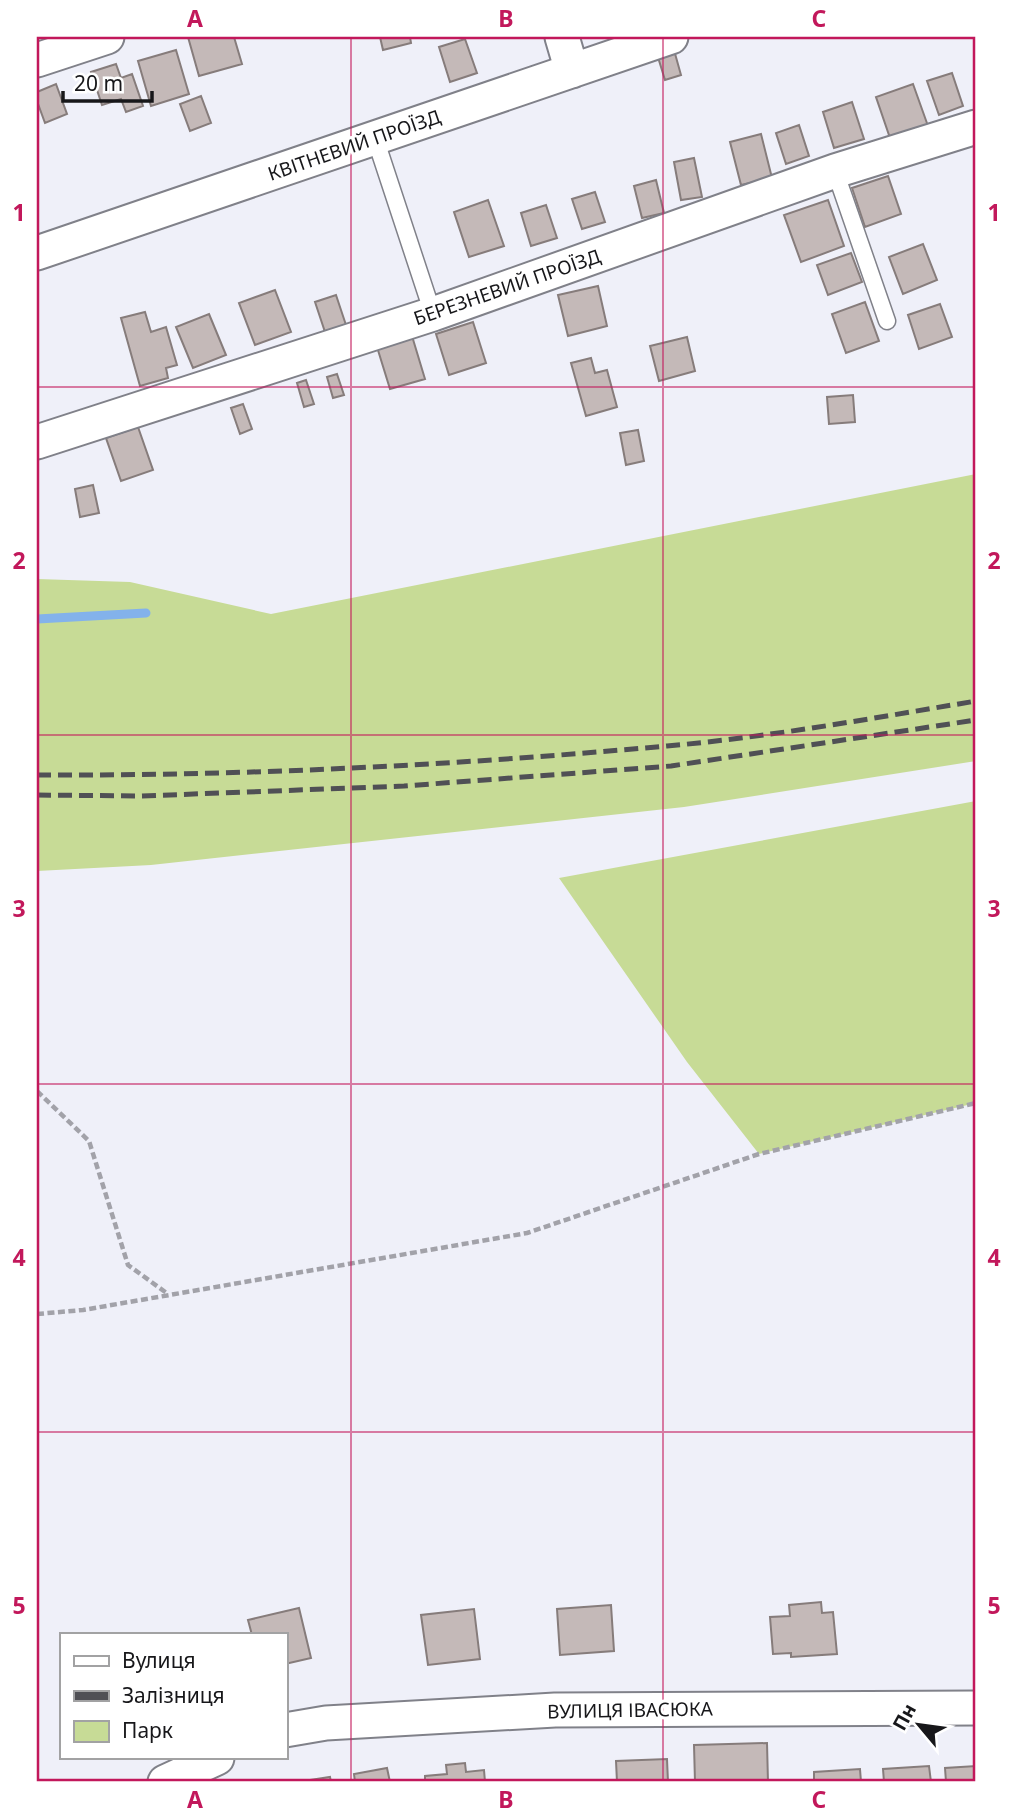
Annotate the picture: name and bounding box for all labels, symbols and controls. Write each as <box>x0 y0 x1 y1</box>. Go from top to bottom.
text: A <box>187 2 203 34</box>
text: B <box>498 2 514 34</box>
text: C <box>812 2 827 34</box>
scale bar <box>63 60 152 104</box>
text: 20 m <box>74 69 123 97</box>
street label: КВІТНЕВИЙ ПРОЇЗД <box>264 103 444 187</box>
text: 1 <box>12 196 26 228</box>
text: 1 <box>987 196 1001 228</box>
street label: БЕРЕЗНЕВИЙ ПРОЇЗД <box>410 243 604 331</box>
text: 2 <box>12 544 26 576</box>
text: 2 <box>987 544 1001 576</box>
text: 3 <box>12 892 26 924</box>
text: 3 <box>987 892 1001 924</box>
text: 4 <box>12 1241 26 1273</box>
text: 4 <box>987 1241 1001 1273</box>
text: 5 <box>12 1589 26 1621</box>
text: 5 <box>987 1589 1001 1621</box>
legend <box>60 1633 287 1759</box>
text: Вулиця <box>122 1646 196 1674</box>
text: Залізниця <box>122 1681 225 1709</box>
north arrow <box>884 1689 954 1759</box>
street label: ВУЛИЦЯ ІВАСЮКА <box>547 1696 714 1724</box>
text: Пн <box>886 1699 922 1735</box>
text: Парк <box>122 1716 173 1744</box>
text: A <box>187 1783 203 1815</box>
text: B <box>498 1783 514 1815</box>
text: C <box>812 1783 827 1815</box>

